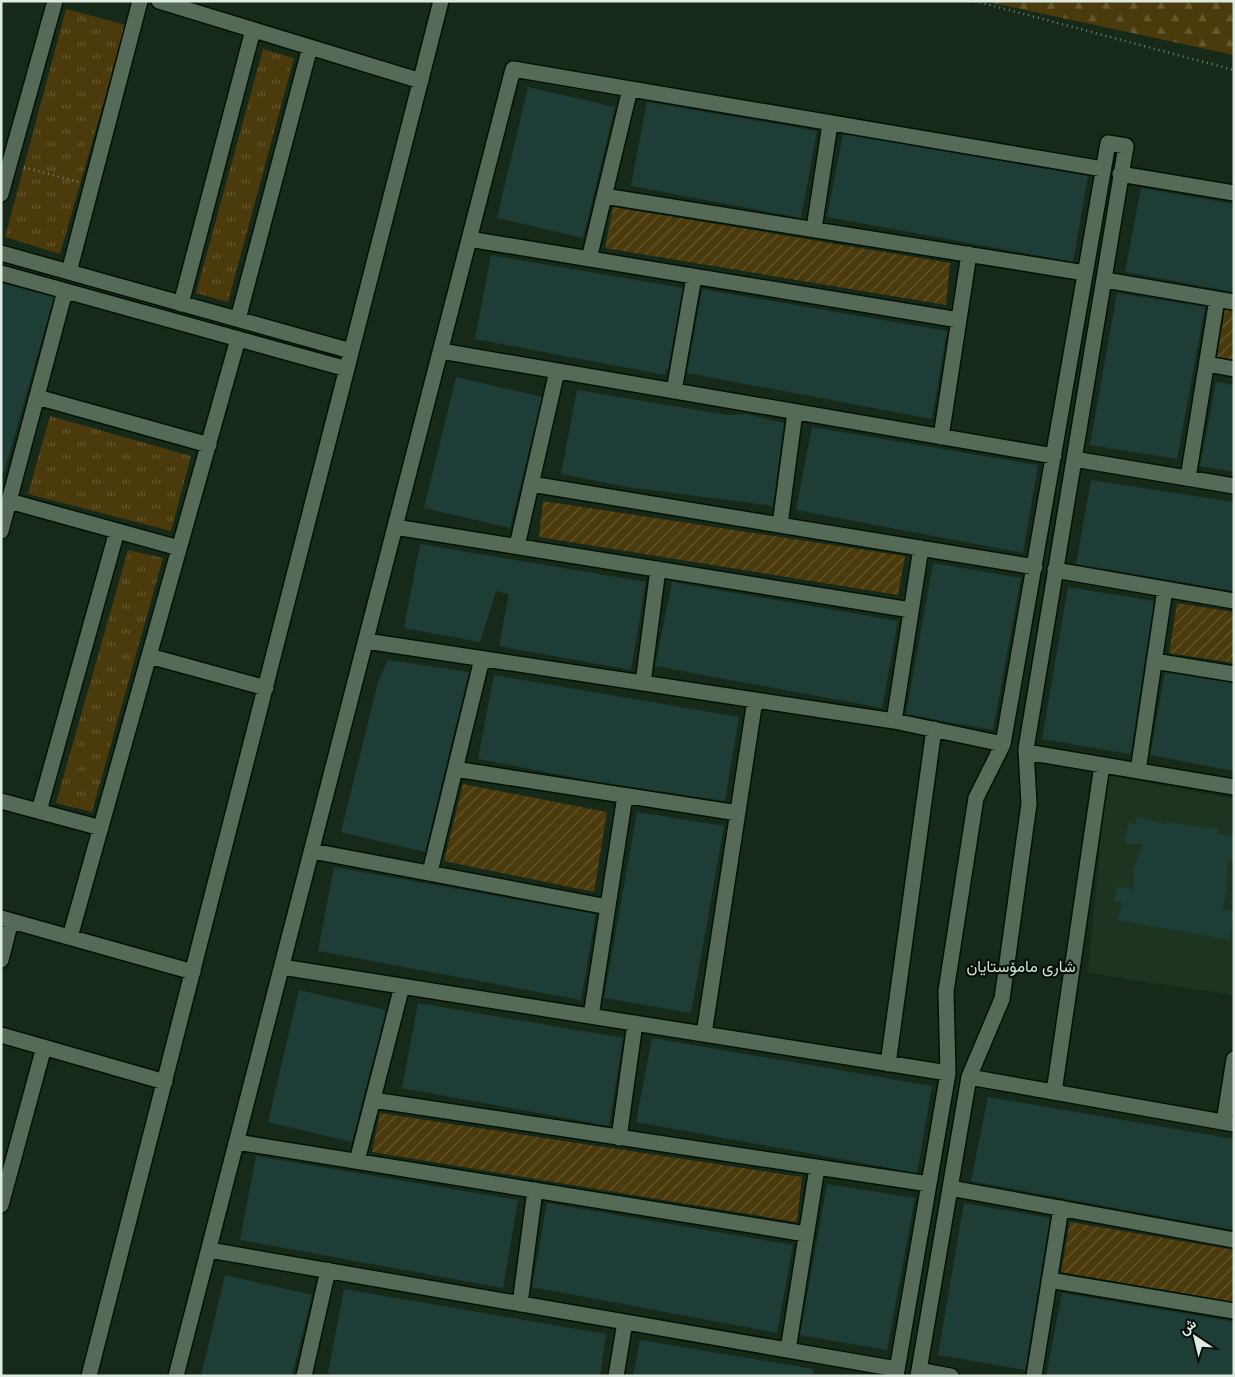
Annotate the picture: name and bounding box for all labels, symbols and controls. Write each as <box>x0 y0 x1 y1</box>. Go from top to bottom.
district label: شاری مامۆستایان <box>966 955 1076 977</box>
north arrow <box>1170 1312 1220 1362</box>
text: ش <box>1175 1313 1200 1339</box>

